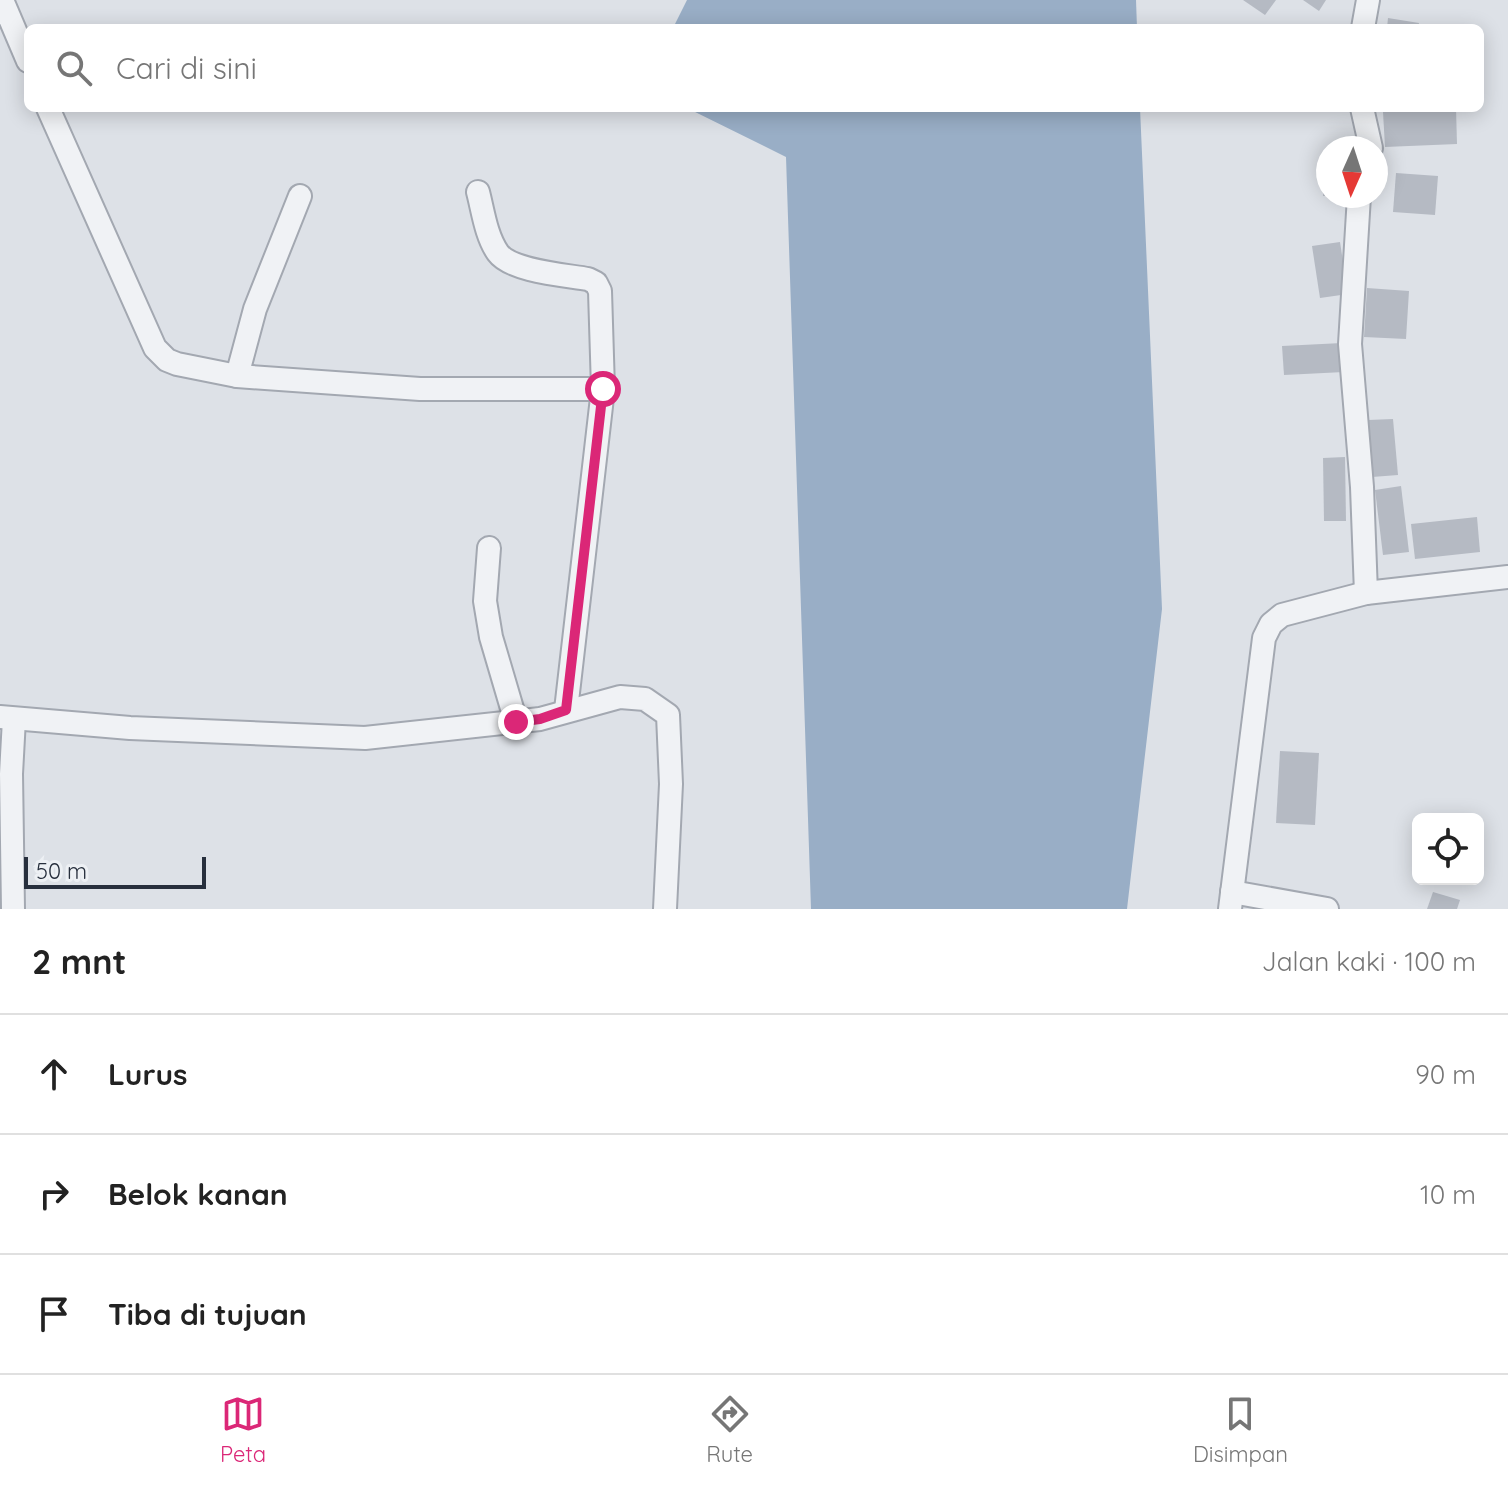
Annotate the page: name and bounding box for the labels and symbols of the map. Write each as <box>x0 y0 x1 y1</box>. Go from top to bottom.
north arrow <box>1316 136 1388 208</box>
route start <box>585 371 621 407</box>
route end <box>498 704 534 740</box>
scale bar <box>24 853 206 889</box>

